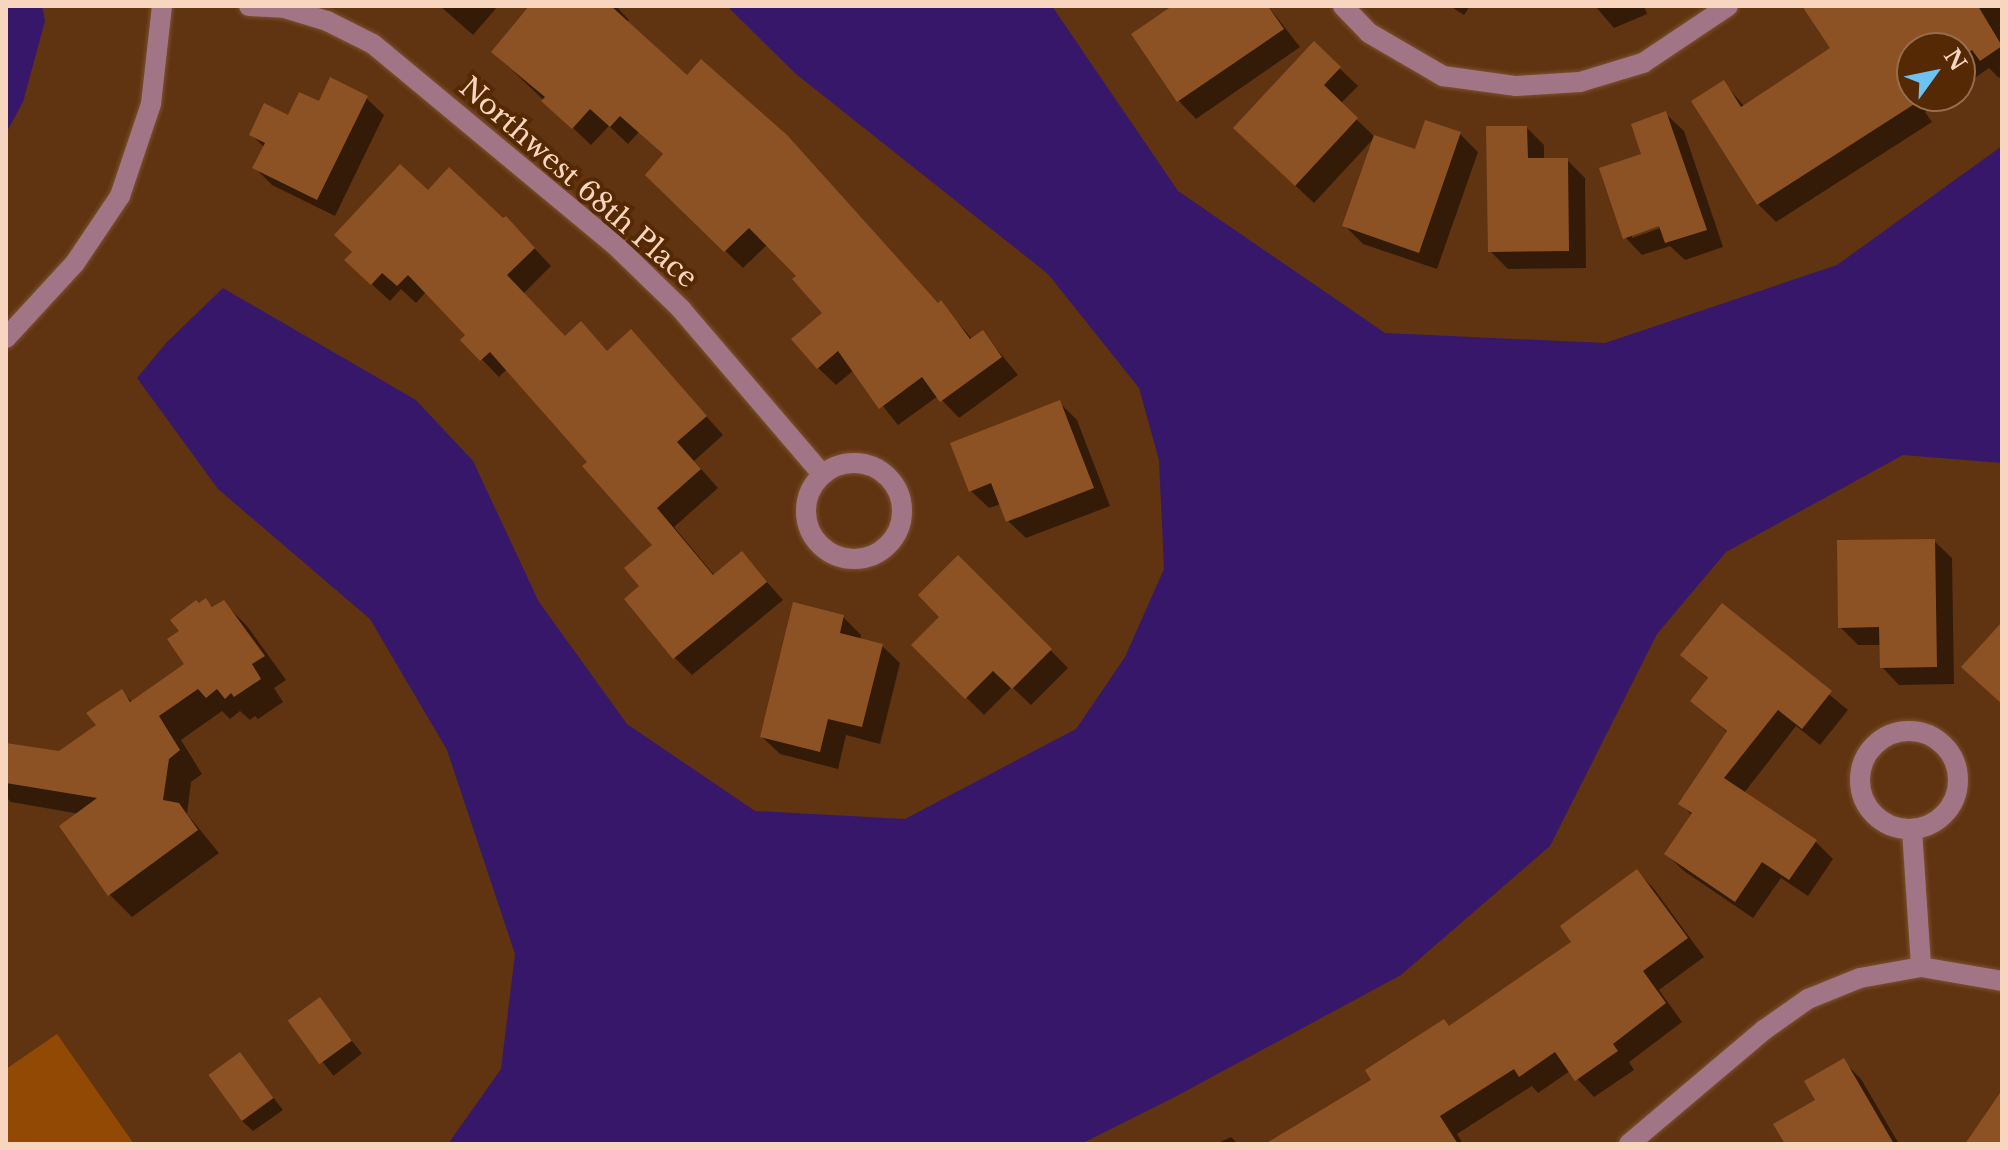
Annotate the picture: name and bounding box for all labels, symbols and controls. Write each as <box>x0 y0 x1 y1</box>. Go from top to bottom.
north arrow <box>1896 32 1976 112</box>
text: N <box>1938 44 1972 76</box>
street label: Northwest 68th Place <box>452 71 704 295</box>

